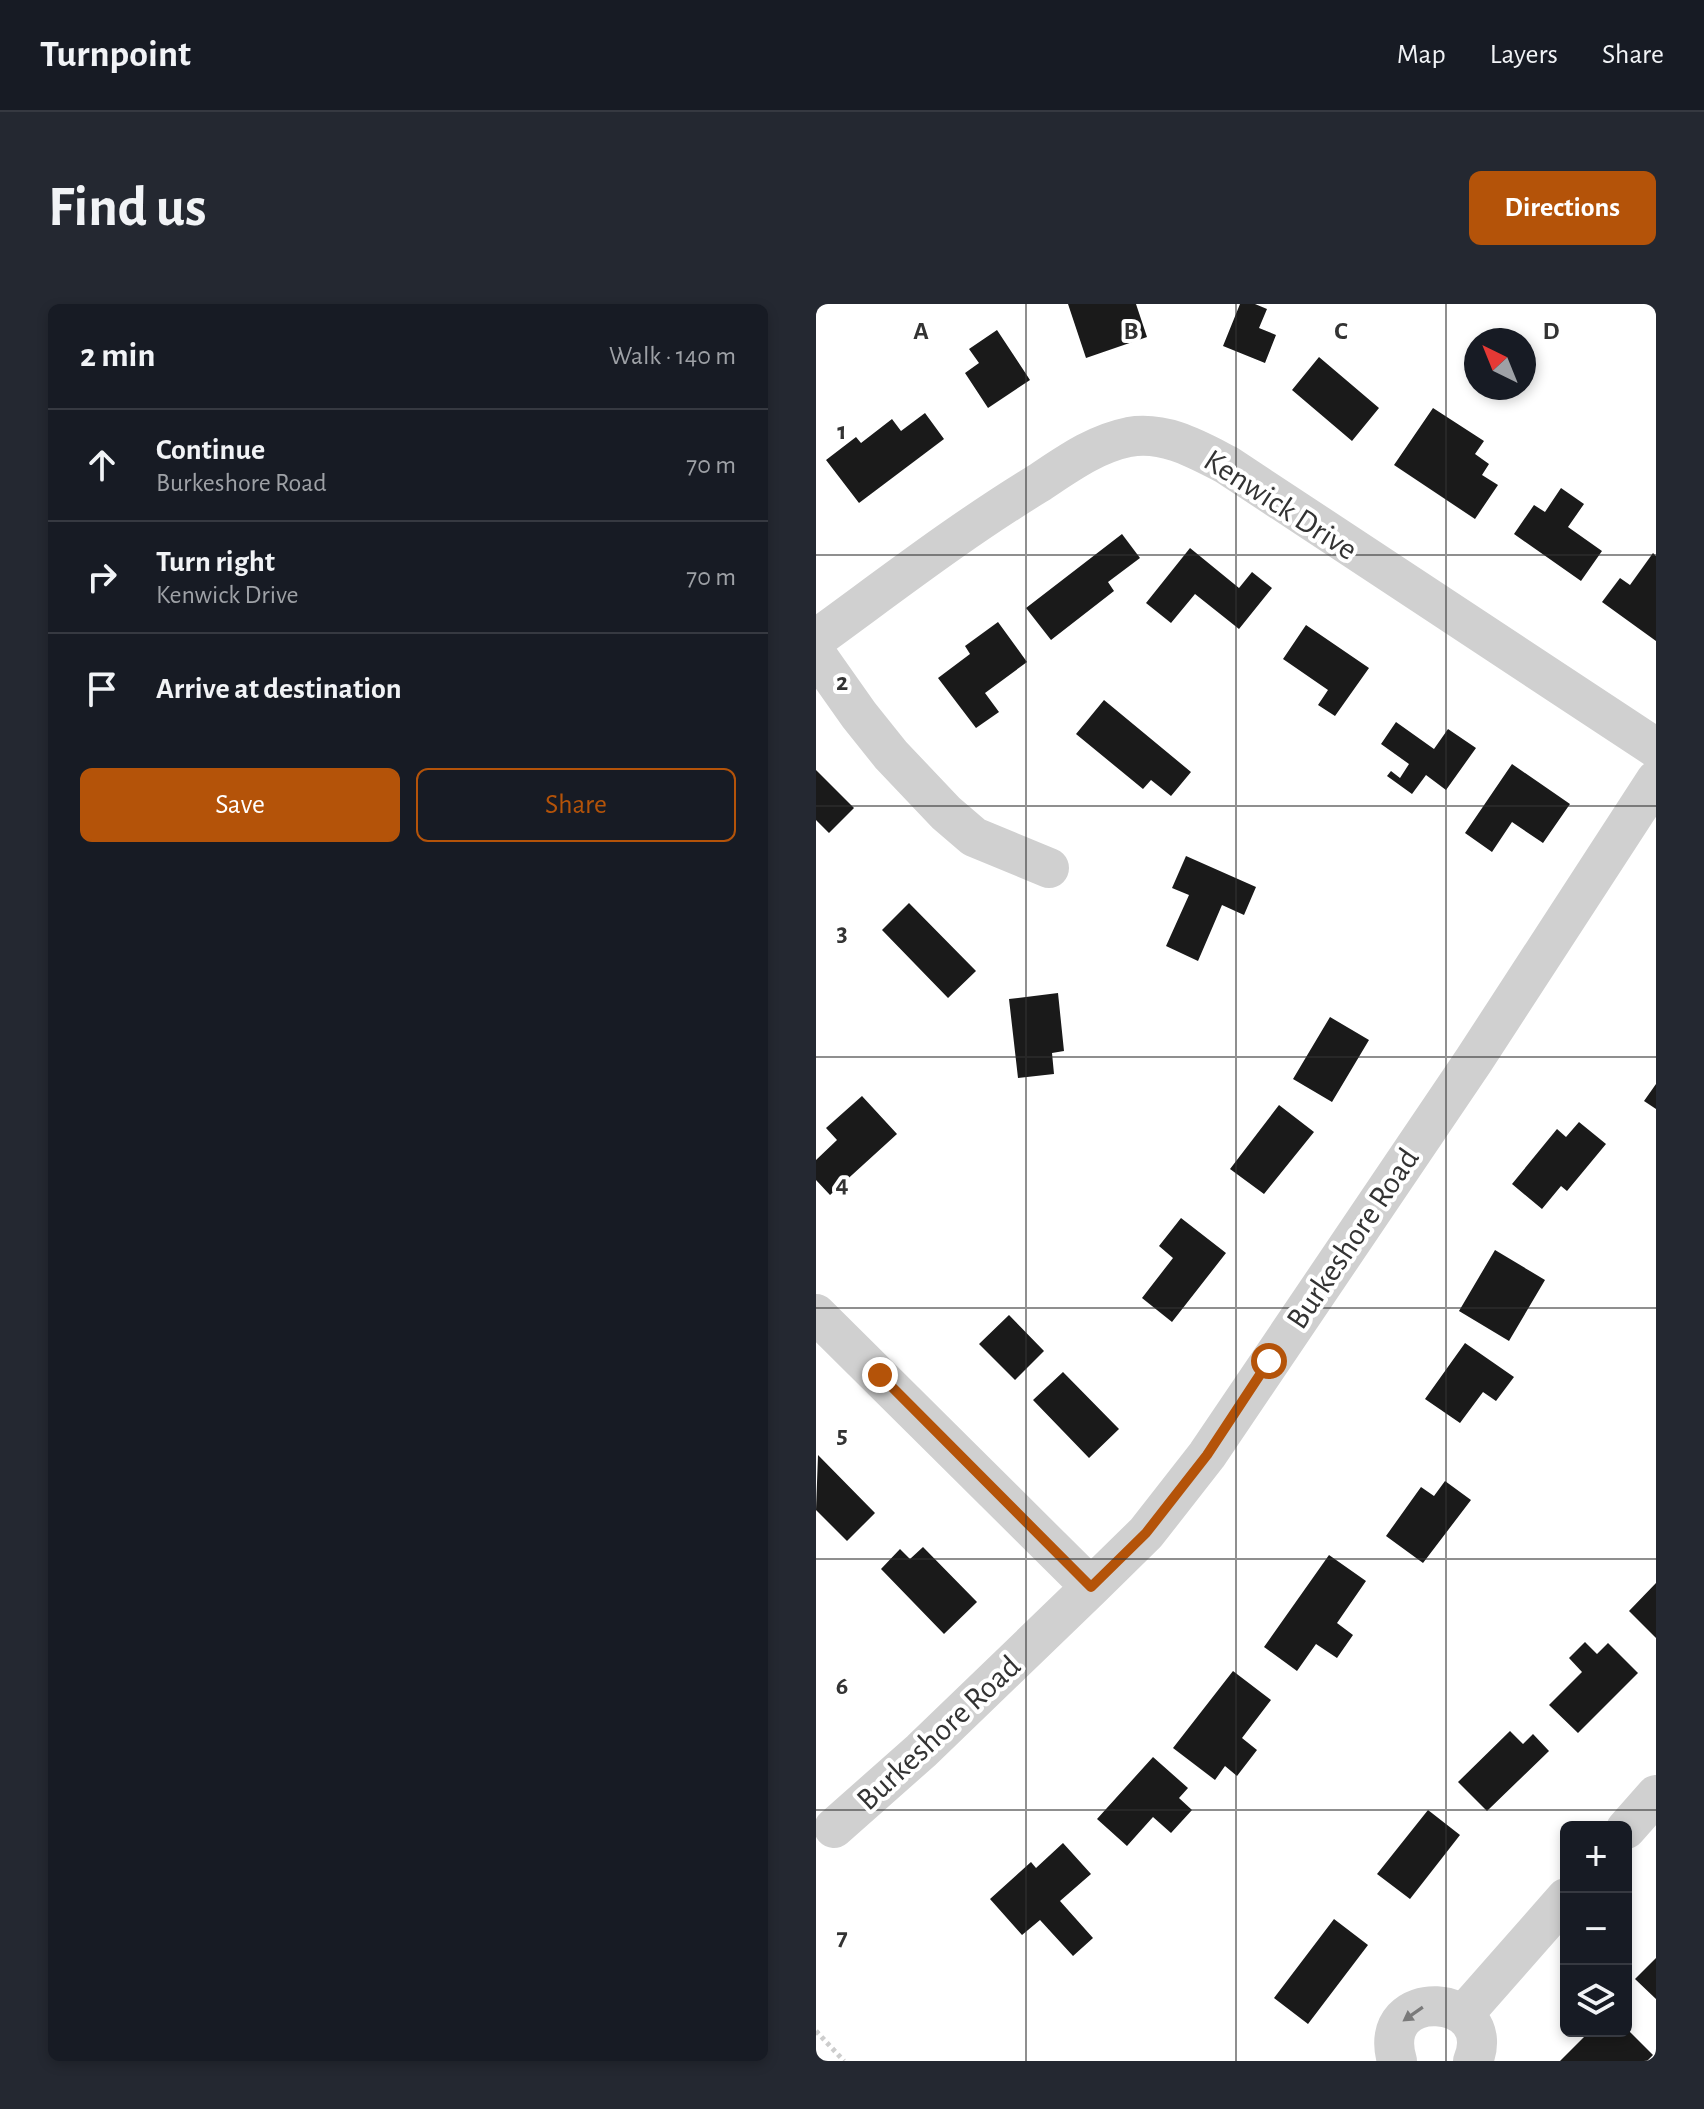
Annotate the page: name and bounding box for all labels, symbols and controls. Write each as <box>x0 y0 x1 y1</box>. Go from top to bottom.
text: Turnpoint <box>40 36 191 74</box>
text: Map <box>1397 41 1446 69</box>
text: Layers <box>1490 41 1558 69</box>
text: Share <box>1602 41 1664 69</box>
button: Directions <box>1469 171 1656 245</box>
text: Find us <box>48 180 206 236</box>
text: A <box>913 318 929 344</box>
text: B <box>1123 318 1139 344</box>
text: C <box>1334 318 1348 344</box>
text: D <box>1542 318 1560 344</box>
north arrow <box>1464 328 1536 400</box>
text: 2 min <box>80 339 155 373</box>
text: Walk · 140 m <box>609 343 736 369</box>
text: 1 <box>837 418 847 444</box>
text: Continue <box>156 435 265 465</box>
icon: ahead <box>80 443 124 487</box>
street label: Kenwick Drive <box>1198 444 1363 566</box>
text: 70 m <box>686 452 736 478</box>
text: Burkeshore Road <box>156 470 327 496</box>
text: Turn right <box>156 547 275 577</box>
icon: right <box>80 555 124 599</box>
text: 70 m <box>686 564 736 590</box>
text: Kenwick Drive <box>156 582 299 608</box>
icon: arrive <box>80 667 124 711</box>
text: 2 <box>836 669 848 695</box>
text: Arrive at destination <box>156 674 402 704</box>
button: Save <box>80 768 400 842</box>
button: Share <box>416 768 736 842</box>
text: 3 <box>836 920 848 946</box>
street label: Burkeshore Road <box>1281 1142 1425 1335</box>
text: 4 <box>835 1171 849 1197</box>
route start <box>1251 1343 1287 1379</box>
route end <box>862 1357 898 1393</box>
text: 5 <box>836 1422 848 1448</box>
street label: Burkeshore Road <box>851 1649 1026 1816</box>
text: 6 <box>836 1673 848 1699</box>
map controls <box>1560 1821 1632 2037</box>
button: + <box>1560 1821 1632 1893</box>
button: − <box>1560 1893 1632 1965</box>
text: 7 <box>836 1924 848 1950</box>
button: layers <box>1560 1965 1632 2037</box>
one-way arrow <box>1402 2005 1424 2021</box>

